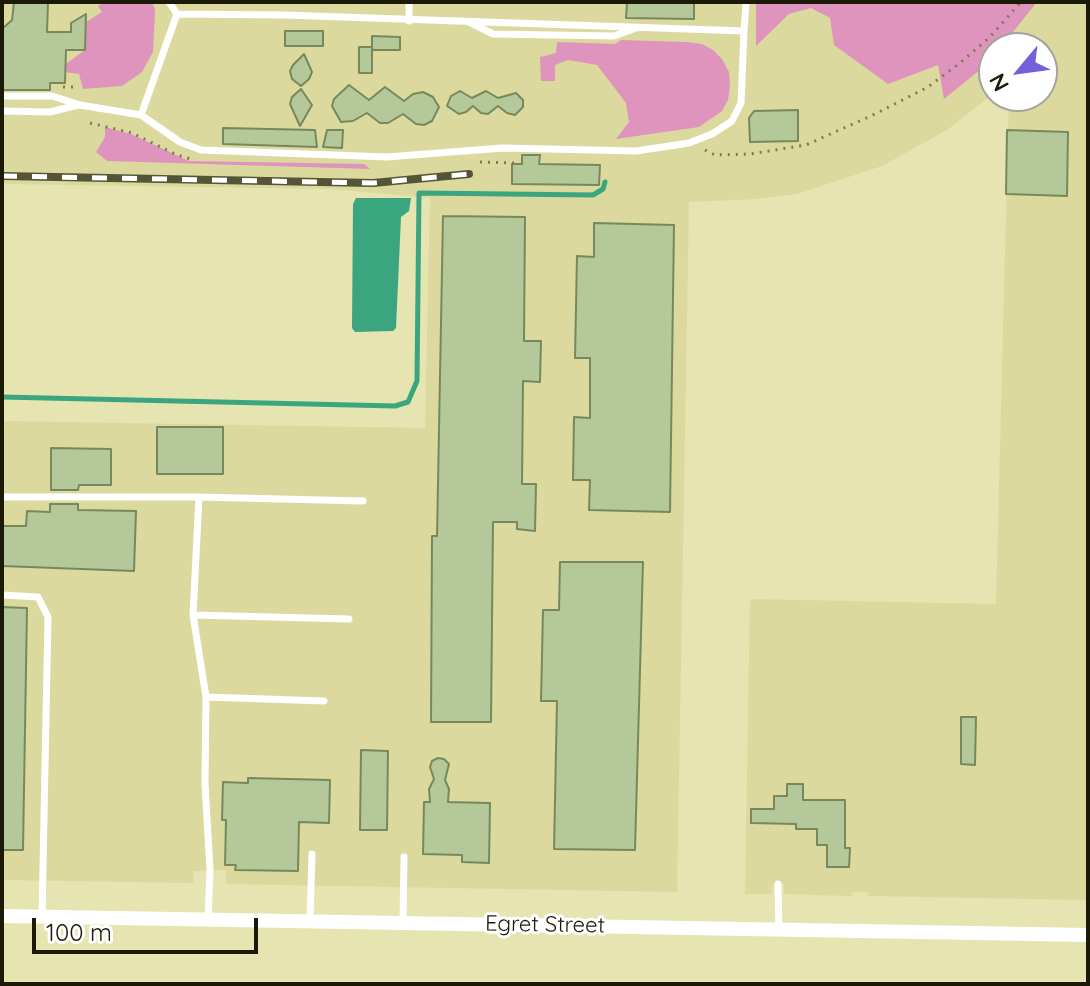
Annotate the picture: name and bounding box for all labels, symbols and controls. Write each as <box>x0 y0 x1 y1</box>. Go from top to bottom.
north arrow <box>978 32 1058 112</box>
text: N <box>983 69 1015 97</box>
scale bar <box>36 902 262 952</box>
street label: Egret Street <box>485 911 605 939</box>
text: 100 m <box>46 917 112 947</box>

